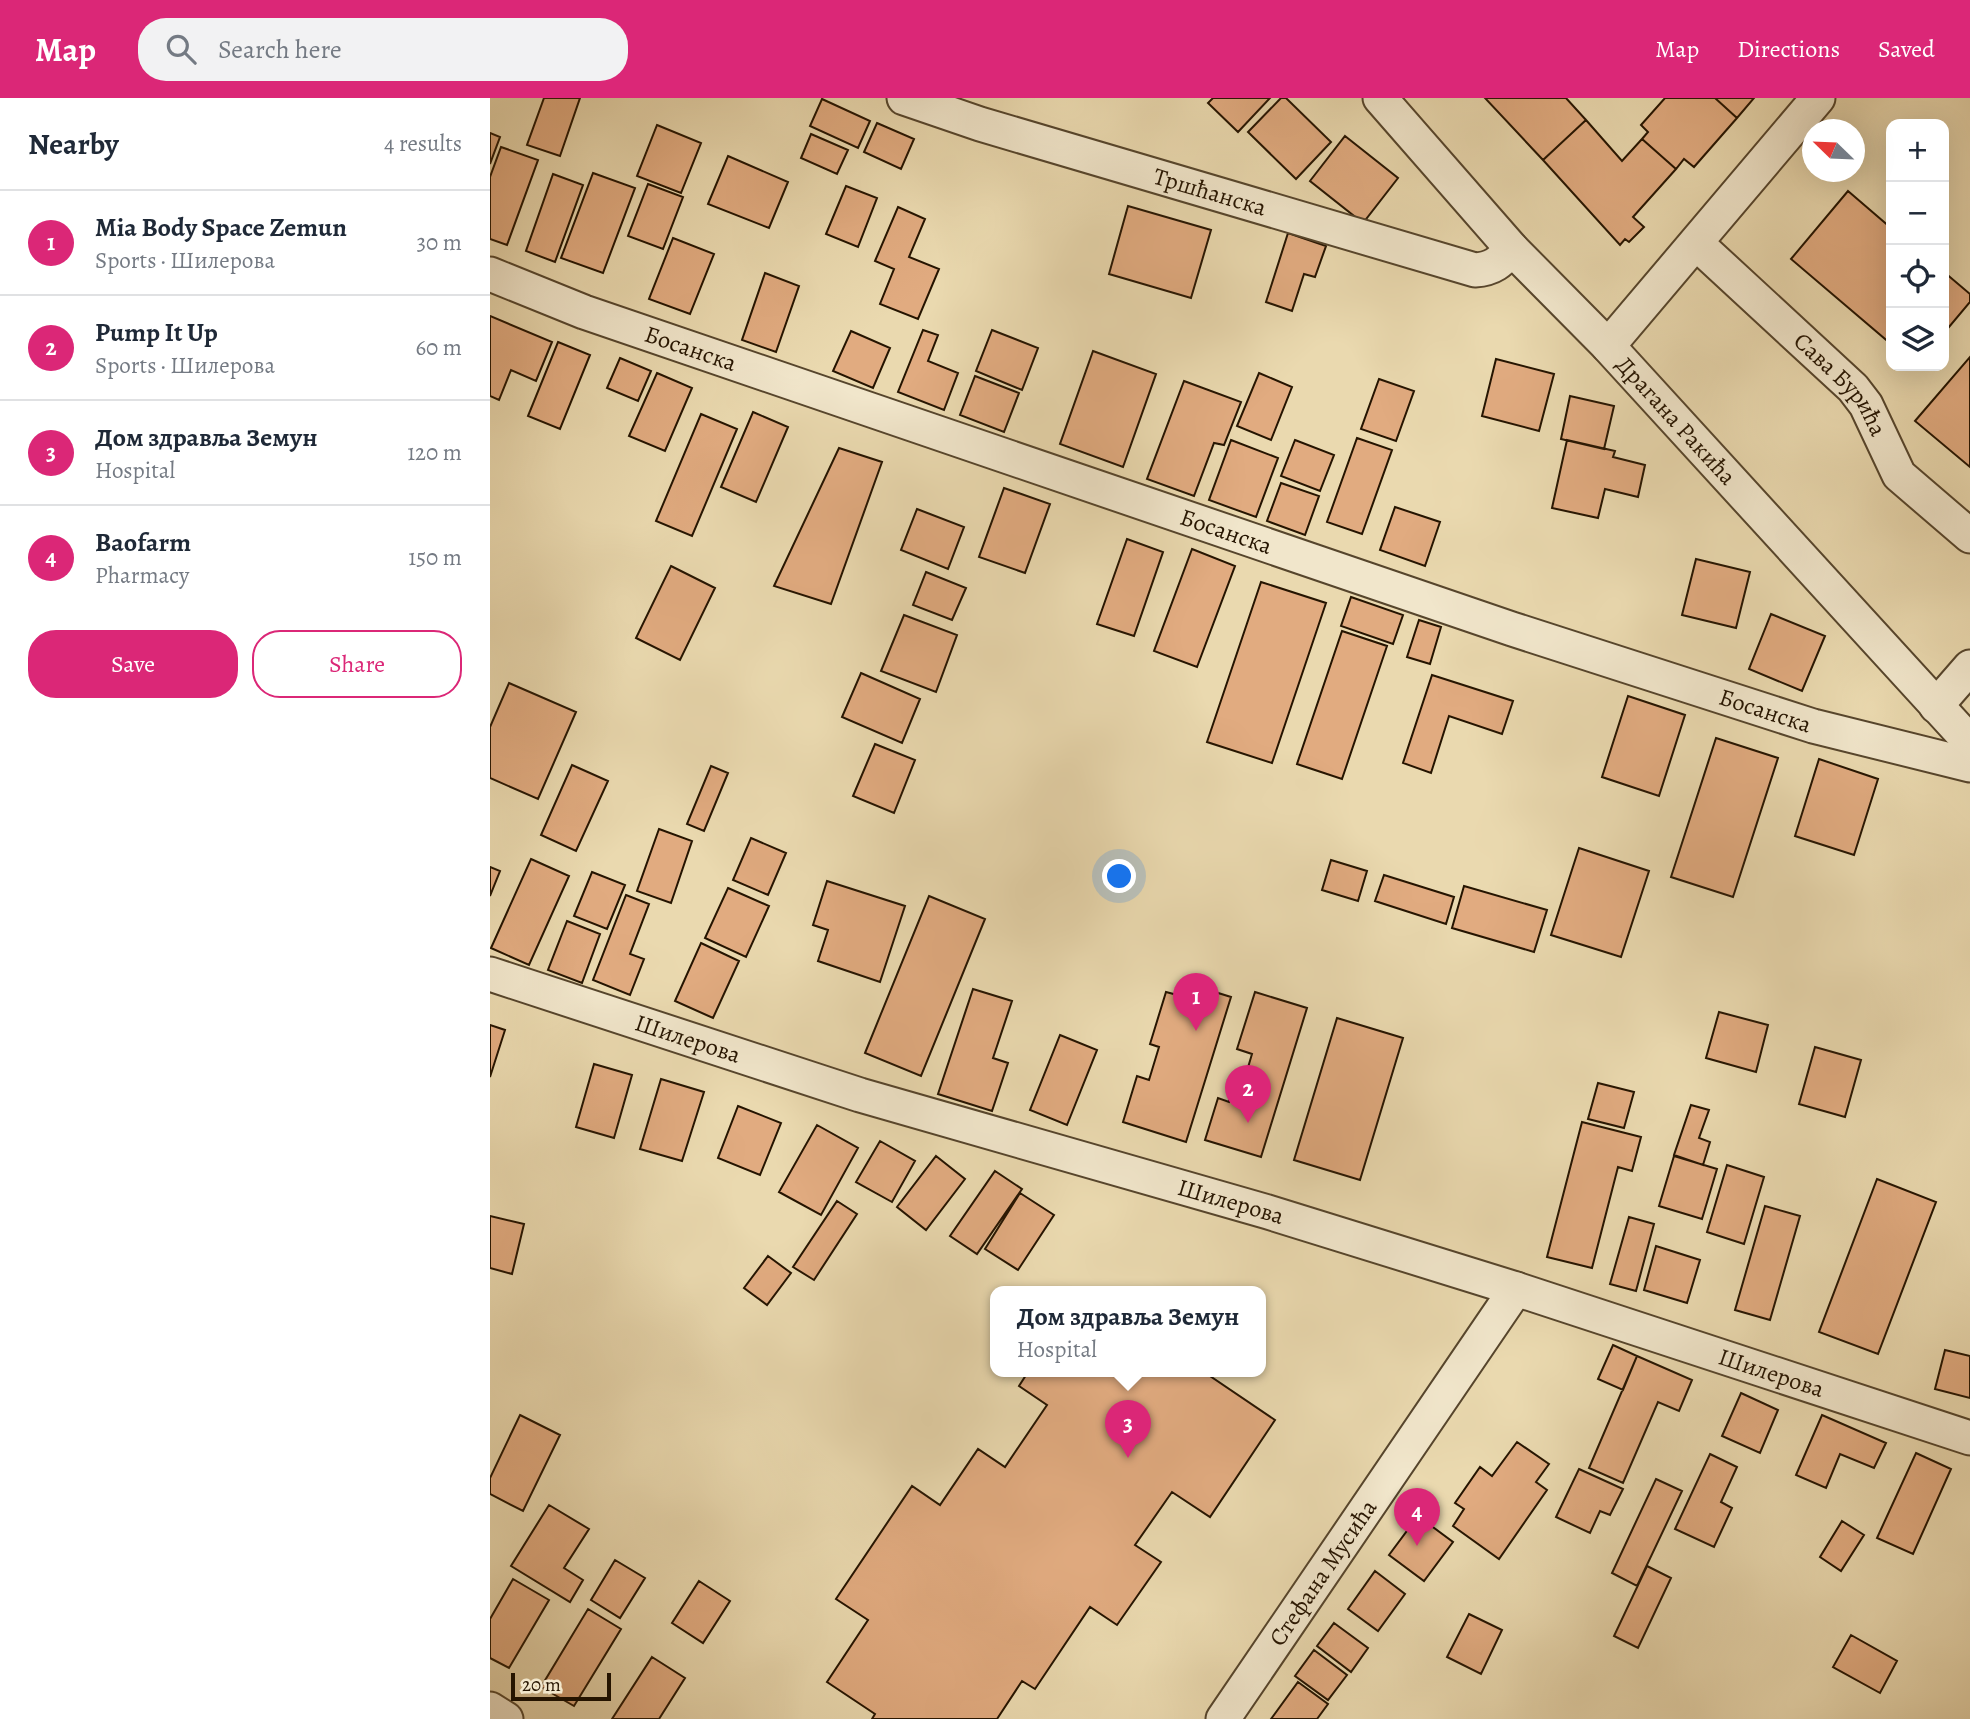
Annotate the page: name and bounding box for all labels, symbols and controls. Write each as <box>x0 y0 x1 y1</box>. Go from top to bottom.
search box <box>138 18 628 81</box>
text: Map <box>35 27 96 72</box>
icon: search <box>162 30 200 68</box>
text: Search here <box>218 32 342 67</box>
text: Map <box>1655 33 1699 65</box>
text: Directions <box>1737 33 1840 65</box>
text: Saved <box>1878 33 1935 65</box>
north arrow <box>1802 119 1865 182</box>
map controls <box>1886 119 1949 371</box>
button: + <box>1886 119 1949 182</box>
text: Nearby <box>28 124 119 164</box>
text: 4 results <box>384 128 462 159</box>
street label: Тршћанска <box>1150 160 1270 224</box>
button: − <box>1886 182 1949 245</box>
text: Mia Body Space Zemun <box>95 210 347 245</box>
text: 1 <box>47 227 55 258</box>
text: 30 m <box>416 227 462 258</box>
text: Sports · Шилерова <box>95 245 275 276</box>
button: locate <box>1886 245 1949 308</box>
button: layers <box>1886 308 1949 371</box>
text: Pump It Up <box>95 315 218 350</box>
street label: Босанска <box>640 318 741 379</box>
street label: Сава Бурића <box>1787 325 1894 441</box>
text: 2 <box>45 332 57 363</box>
text: 60 m <box>415 332 462 363</box>
street label: Драгана Ракића <box>1609 349 1743 492</box>
text: Sports · Шилерова <box>95 350 275 381</box>
text: Дом здравља Земун <box>95 420 318 455</box>
text: 3 <box>46 437 56 468</box>
text: 120 m <box>407 437 462 468</box>
text: Hospital <box>95 455 175 486</box>
street label: Босанска <box>1176 501 1276 562</box>
text: Baofarm <box>95 525 191 560</box>
text: 4 <box>46 542 56 573</box>
text: 150 m <box>408 542 462 573</box>
text: Pharmacy <box>95 560 189 591</box>
button: Save <box>28 630 238 698</box>
button: Share <box>252 630 462 698</box>
street label: Босанска <box>1715 681 1815 740</box>
your location <box>1102 859 1136 893</box>
pin: 1 <box>1173 973 1219 1031</box>
street label: Шилерова <box>631 1006 745 1071</box>
pin: 2 <box>1225 1065 1271 1123</box>
street label: Шилерова <box>1174 1171 1288 1232</box>
popup <box>990 1286 1266 1377</box>
text: Дом здравља Земун <box>1017 1299 1239 1334</box>
text: Hospital <box>1017 1334 1097 1365</box>
street label: Шилерова <box>1714 1340 1828 1405</box>
pin: 3 <box>1105 1400 1151 1458</box>
pin: 4 <box>1394 1488 1440 1546</box>
street label: Стефана Мусића <box>1261 1493 1384 1652</box>
scale bar <box>511 1670 611 1702</box>
text: 20 m <box>522 1672 561 1698</box>

